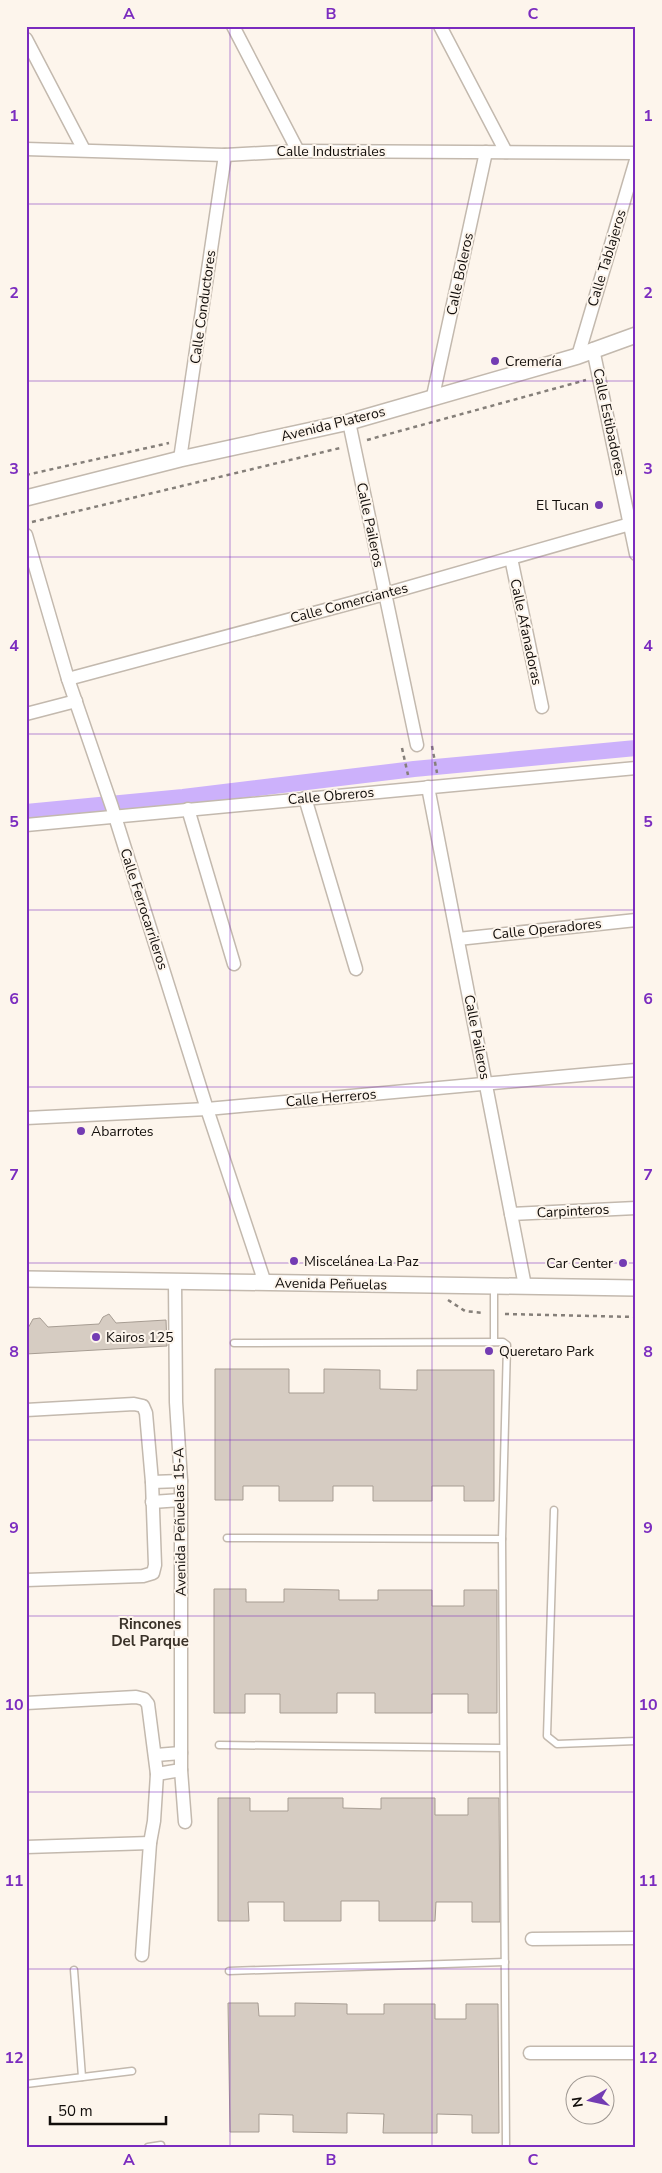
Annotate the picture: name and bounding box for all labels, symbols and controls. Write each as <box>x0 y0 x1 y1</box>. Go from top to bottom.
text: A <box>123 3 135 25</box>
text: B <box>325 3 337 25</box>
text: C <box>528 3 539 25</box>
text: 1 <box>9 105 19 127</box>
text: 1 <box>643 105 653 127</box>
street label: Calle Industriales <box>277 142 386 161</box>
street label: Calle Tablajeros <box>583 207 631 309</box>
street label: Calle Boleros <box>442 231 478 317</box>
street label: Calle Conductores <box>186 249 220 365</box>
text: 2 <box>9 282 19 304</box>
text: 2 <box>643 282 653 304</box>
place label: Cremería <box>505 352 562 371</box>
marker: Cremería <box>489 355 501 367</box>
street label: Calle Estibadores <box>588 367 630 478</box>
street label: Avenida Plateros <box>279 402 387 446</box>
text: 3 <box>9 458 19 480</box>
text: 3 <box>643 458 653 480</box>
street label: Calle Paileros <box>352 481 388 569</box>
place label: El Tucan <box>536 496 589 515</box>
marker: El Tucan <box>593 499 605 511</box>
street label: Calle Afanadoras <box>505 577 547 687</box>
street label: Calle Comerciantes <box>288 578 410 628</box>
text: 4 <box>9 635 19 657</box>
text: 4 <box>643 635 653 657</box>
street label: Calle Obreros <box>287 783 375 809</box>
text: 5 <box>9 811 19 833</box>
text: 5 <box>643 811 653 833</box>
street label: Calle Ferrocarrileros <box>115 846 173 972</box>
street label: Calle Operadores <box>491 914 603 944</box>
text: 6 <box>9 988 19 1010</box>
text: 6 <box>643 988 653 1010</box>
street label: Calle Paileros <box>459 993 495 1081</box>
street label: Calle Herreros <box>285 1085 377 1111</box>
place label: Abarrotes <box>91 1122 154 1141</box>
marker: Abarrotes <box>75 1125 87 1137</box>
text: 7 <box>9 1164 19 1186</box>
text: 7 <box>643 1164 653 1186</box>
street label: Carpinteros <box>536 1200 610 1222</box>
place label: Miscelánea La Paz <box>304 1252 419 1271</box>
place label: Car Center <box>546 1254 613 1273</box>
marker: Miscelánea La Paz <box>288 1255 300 1267</box>
marker: Car Center <box>617 1257 629 1269</box>
street label: Avenida Peñuelas <box>275 1274 388 1294</box>
place label: Kairos 125 <box>106 1328 174 1347</box>
marker: Kairos 125 <box>90 1331 102 1343</box>
text: 8 <box>9 1341 19 1363</box>
text: 8 <box>643 1341 653 1363</box>
place label: Queretaro Park <box>499 1342 595 1361</box>
marker: Queretaro Park <box>483 1345 495 1357</box>
street label: Avenida Peñuelas 15-A <box>169 1448 191 1596</box>
text: 9 <box>9 1517 19 1539</box>
text: 9 <box>643 1517 653 1539</box>
district label: Rincones Del Parque <box>111 1614 189 1651</box>
text: 10 <box>4 1694 24 1716</box>
text: 10 <box>638 1694 658 1716</box>
text: 11 <box>4 1870 24 1892</box>
text: 11 <box>638 1870 658 1892</box>
text: 12 <box>4 2047 24 2069</box>
text: 12 <box>638 2047 658 2069</box>
north arrow <box>564 2076 614 2126</box>
scale bar <box>50 2093 166 2125</box>
text: N <box>567 2095 588 2109</box>
text: 50 m <box>58 2101 93 2121</box>
text: A <box>123 2149 135 2171</box>
text: B <box>325 2149 337 2171</box>
text: C <box>528 2149 539 2171</box>

